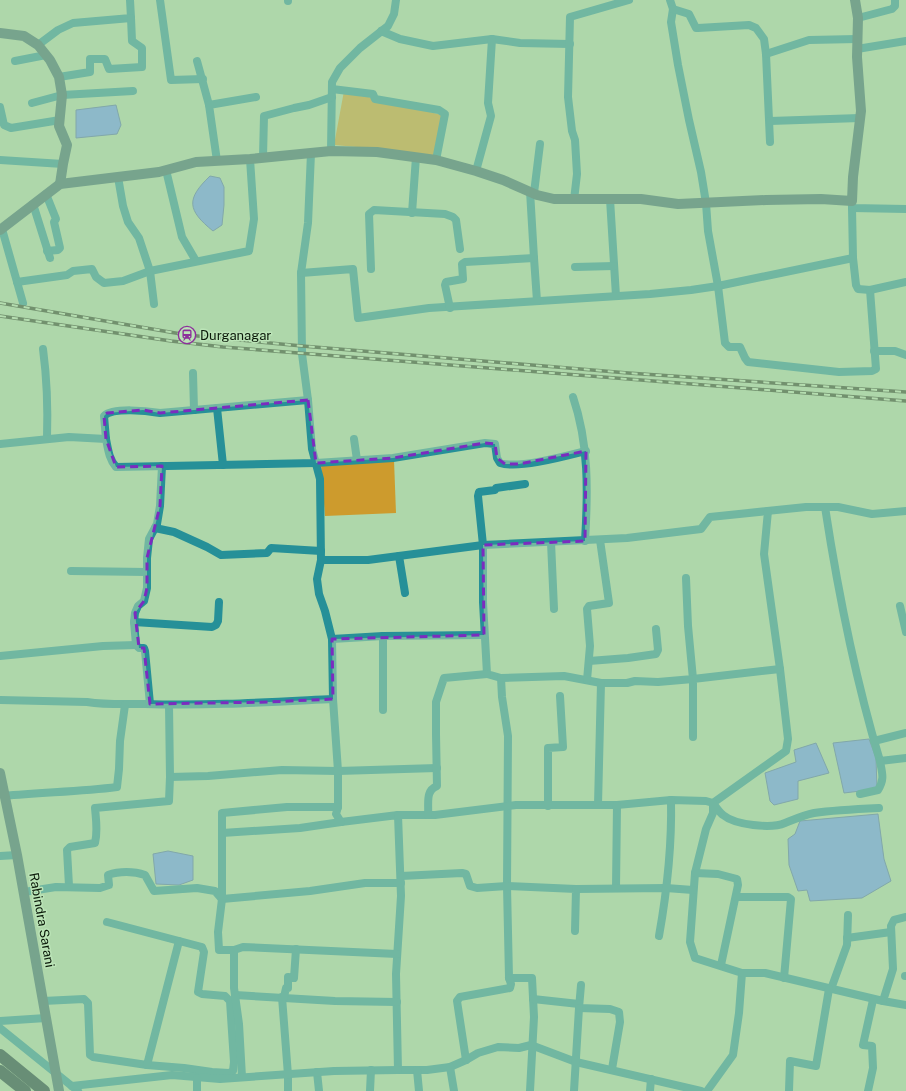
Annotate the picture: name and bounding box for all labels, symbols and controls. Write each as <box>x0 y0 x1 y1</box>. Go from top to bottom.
station icon: Durganagar <box>177 325 197 345</box>
place label: Durganagar <box>200 328 271 343</box>
street label: Rabindra Sarani <box>26 871 58 969</box>

